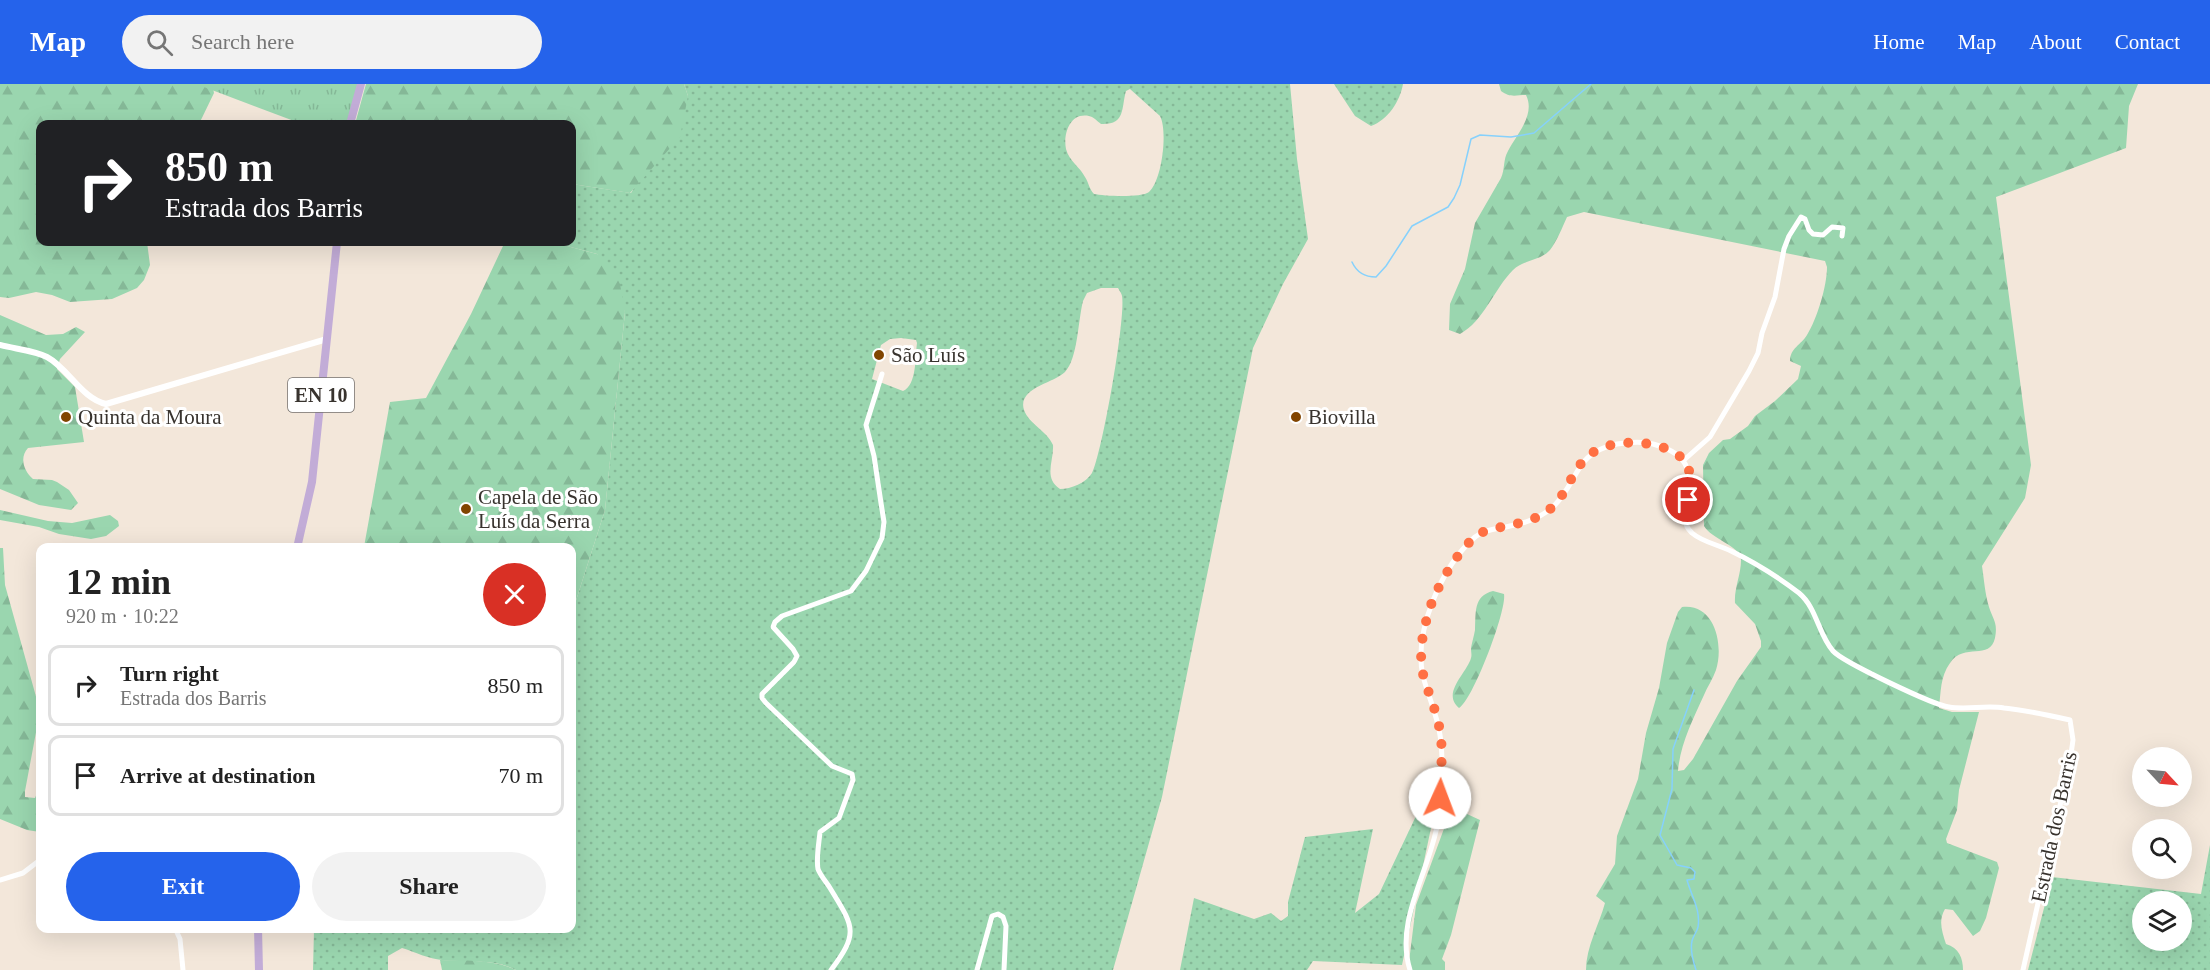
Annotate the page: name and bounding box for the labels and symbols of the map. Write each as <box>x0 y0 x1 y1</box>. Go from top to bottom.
place label: São Luís <box>891 343 965 367</box>
marker: São Luís <box>872 348 886 362</box>
road number: EN 10 <box>288 378 354 412</box>
place label: Quinta da Moura <box>78 405 222 429</box>
place label: Biovilla <box>1308 405 1376 429</box>
marker: Quinta da Moura <box>59 410 73 424</box>
marker: Biovilla <box>1289 410 1303 424</box>
pin <box>1662 474 1713 525</box>
place label: Capela de São Luís da Serra <box>478 485 598 533</box>
marker: Capela de São Luís da Serra <box>459 502 473 516</box>
north arrow <box>2132 747 2192 807</box>
street label: Estrada dos Barris <box>2026 749 2082 905</box>
position arrow <box>1408 766 1472 830</box>

